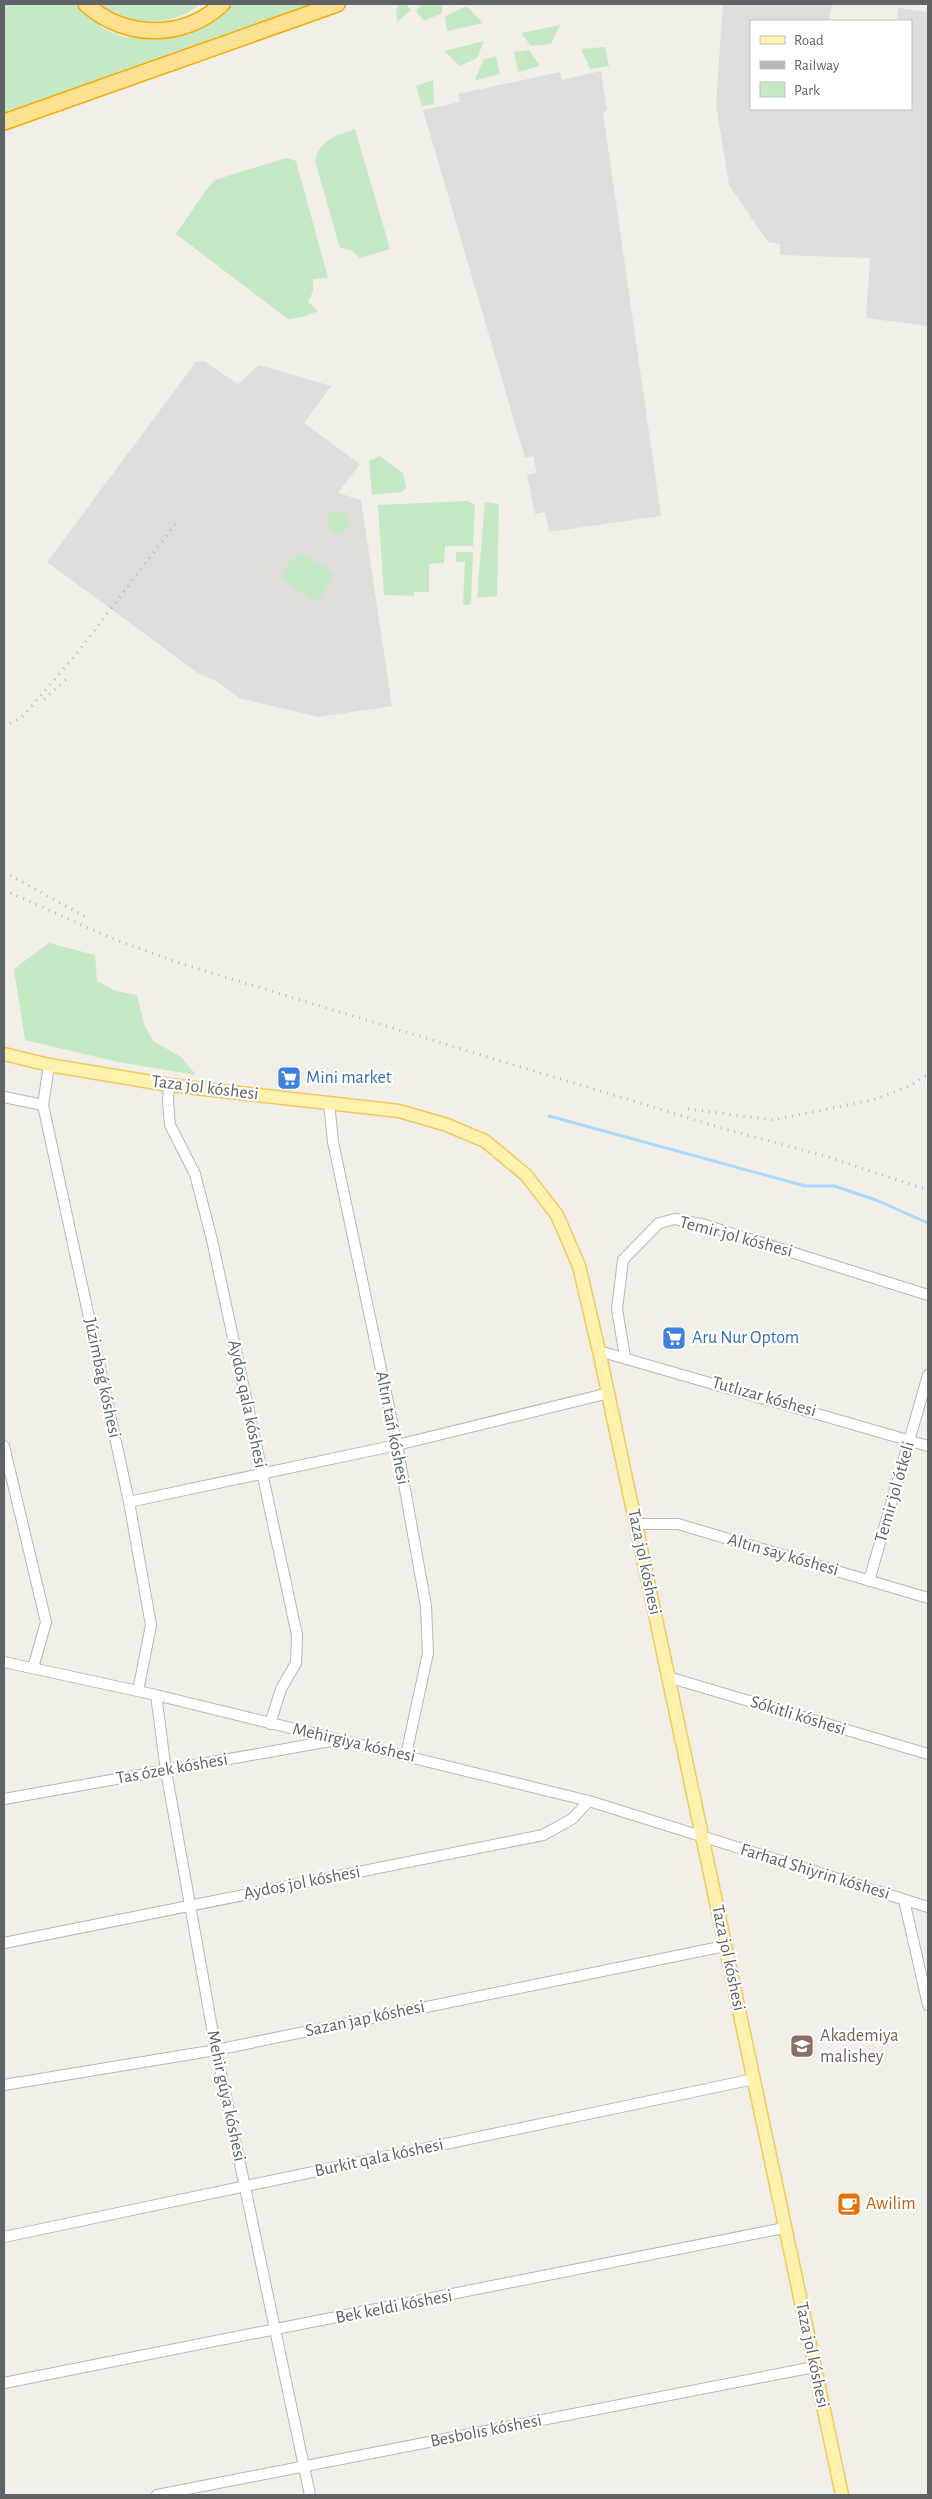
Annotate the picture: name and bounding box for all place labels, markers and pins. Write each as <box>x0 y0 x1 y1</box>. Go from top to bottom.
supermarket icon: Mini market <box>276 1065 302 1091</box>
place label: Mini market <box>306 1069 392 1087</box>
supermarket icon: Aru Nur Optom <box>661 1325 687 1351</box>
place label: Aru Nur Optom <box>692 1329 799 1347</box>
place label: Akademiya malishey <box>820 2027 899 2066</box>
school or university icon: Akademiya malishey <box>789 2033 815 2059</box>
cafe icon: Awilim <box>836 2191 862 2217</box>
place label: Awilim <box>866 2195 916 2213</box>

